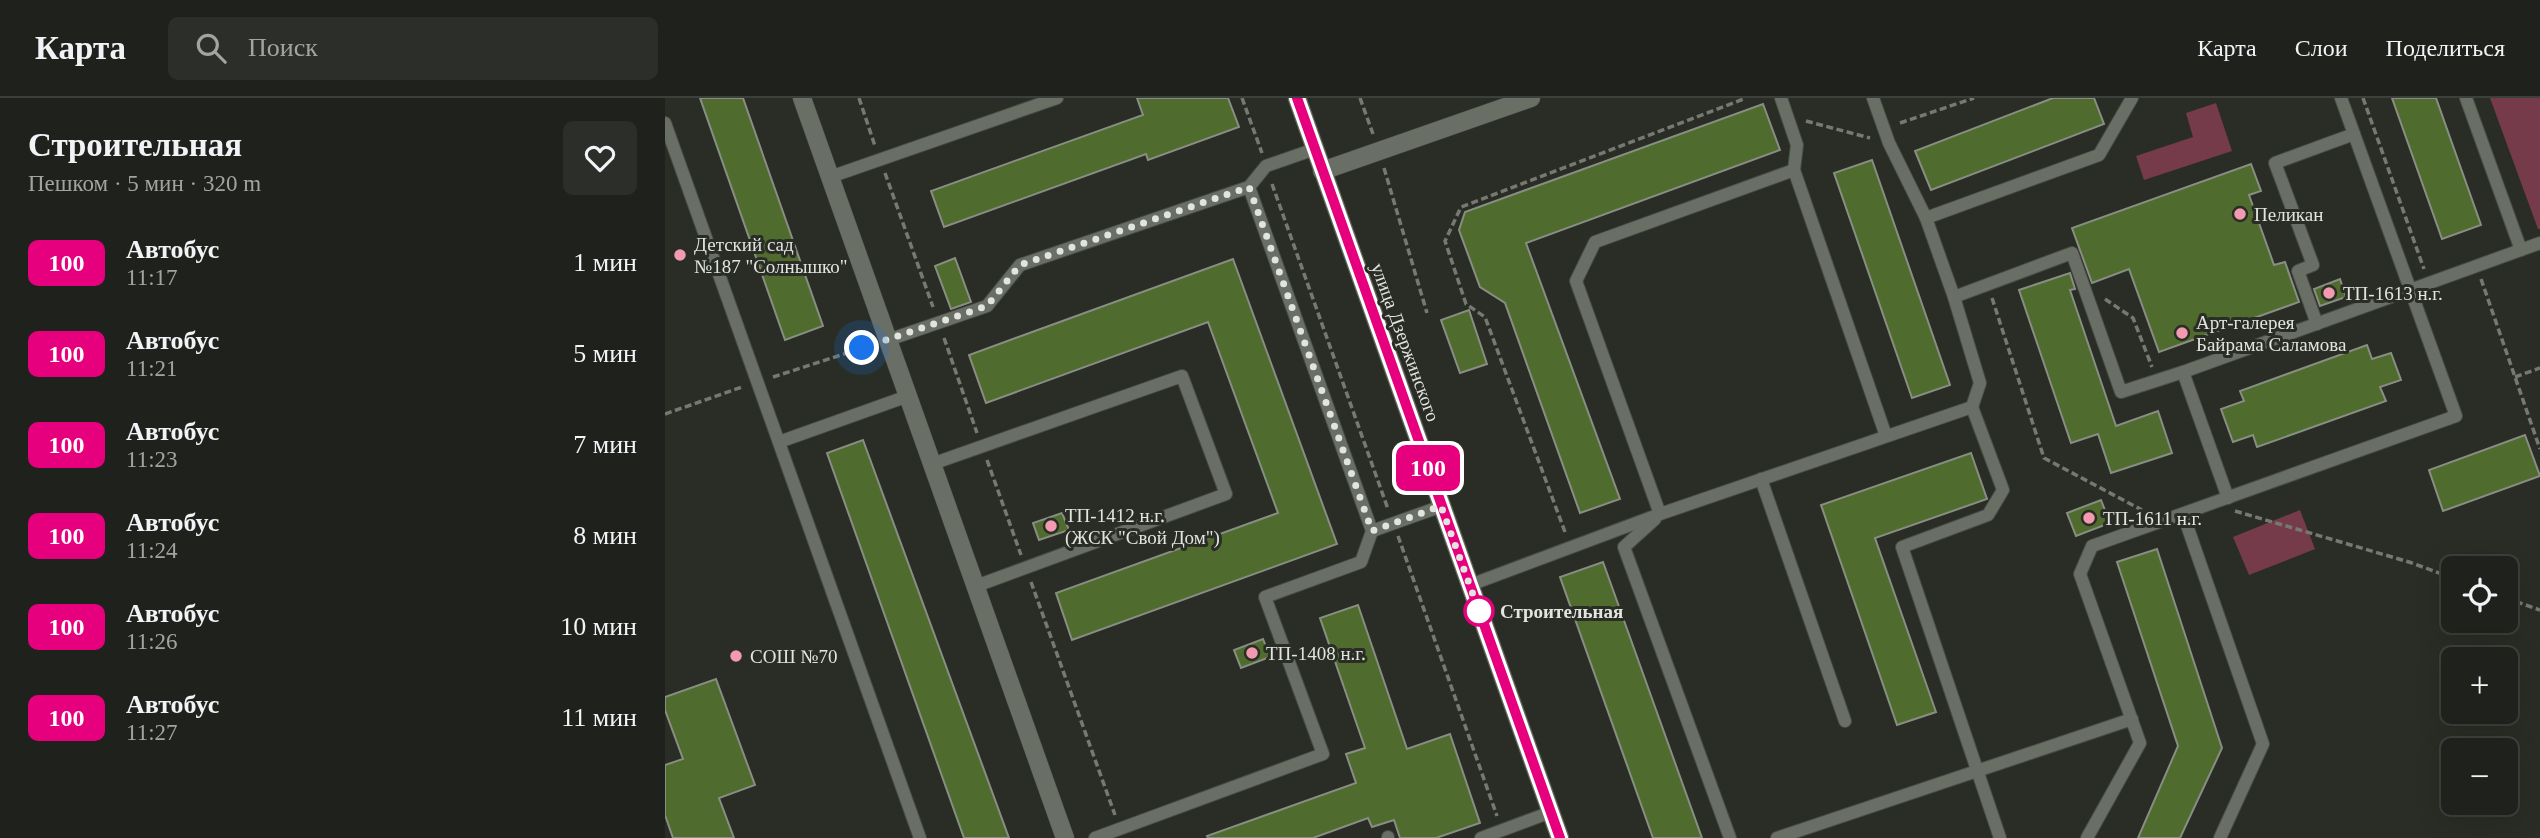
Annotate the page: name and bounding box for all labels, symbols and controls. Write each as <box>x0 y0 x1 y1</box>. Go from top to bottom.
search box <box>168 17 658 80</box>
icon: search <box>192 29 230 67</box>
text: Карта <box>35 30 126 66</box>
text: Поиск <box>248 33 318 62</box>
text: Карта <box>2197 35 2257 61</box>
text: Слои <box>2295 35 2348 61</box>
text: Поделиться <box>2386 35 2505 61</box>
button: heart <box>563 121 637 195</box>
text: Строительная <box>28 127 242 163</box>
text: Пешком · 5 мин · 320 m <box>28 171 261 196</box>
place label: Пеликан <box>2254 204 2323 225</box>
marker: Пеликан <box>2232 206 2248 222</box>
place label: Детский сад №187 "Солнышко" <box>694 234 848 277</box>
text: Автобус <box>126 235 219 264</box>
marker: Детский сад №187 "Солнышко" <box>672 247 688 263</box>
text: 1 мин <box>573 248 637 277</box>
text: 100 <box>49 250 85 276</box>
street label: улица Дзержинского <box>1367 260 1444 424</box>
text: 11:17 <box>126 265 178 290</box>
place label: ТП-1613 н.г. <box>2343 283 2443 304</box>
marker: ТП-1613 н.г. <box>2321 285 2337 301</box>
place label: Арт-галерея Байрама Саламова <box>2196 312 2347 355</box>
marker: Арт-галерея Байрама Саламова <box>2174 325 2190 341</box>
text: Автобус <box>126 326 219 355</box>
your location <box>844 330 879 365</box>
text: 5 мин <box>573 339 637 368</box>
text: 100 <box>49 341 85 367</box>
text: 11:21 <box>126 356 178 381</box>
text: Автобус <box>126 417 219 446</box>
text: 7 мин <box>573 430 637 459</box>
text: 100 <box>49 432 85 458</box>
line badge: 100 <box>1388 445 1468 491</box>
text: 11:23 <box>126 447 178 472</box>
text: 100 <box>1410 455 1446 481</box>
place label: ТП-1412 н.г. (ЖСК "Свой Дом") <box>1065 505 1220 549</box>
text: Автобус <box>126 508 219 537</box>
place label: ТП-1611 н.г. <box>2103 508 2202 529</box>
marker: ТП-1611 н.г. <box>2081 510 2097 526</box>
marker: ТП-1412 н.г. (ЖСК "Свой Дом") <box>1043 518 1059 534</box>
text: 8 мин <box>573 521 637 550</box>
text: 100 <box>49 523 85 549</box>
text: 11:24 <box>126 538 178 563</box>
map controls <box>2441 556 2518 815</box>
button: locate <box>2441 556 2518 633</box>
marker: Строительная <box>1464 596 1494 626</box>
text: Автобус <box>126 599 219 628</box>
place label: Строительная <box>1500 601 1623 622</box>
text: 10 мин <box>560 612 637 641</box>
text: 100 <box>49 614 85 640</box>
text: 11:26 <box>126 629 178 654</box>
place label: ТП-1408 н.г. <box>1266 643 1366 664</box>
marker: ТП-1408 н.г. <box>1244 645 1260 661</box>
place label: СОШ №70 <box>750 646 837 667</box>
button: + <box>2441 647 2518 724</box>
marker: СОШ №70 <box>728 648 744 664</box>
text: Автобус <box>126 690 219 719</box>
text: 11 мин <box>561 703 637 732</box>
text: 100 <box>49 705 85 731</box>
text: 11:27 <box>126 720 178 745</box>
button: − <box>2441 738 2518 815</box>

